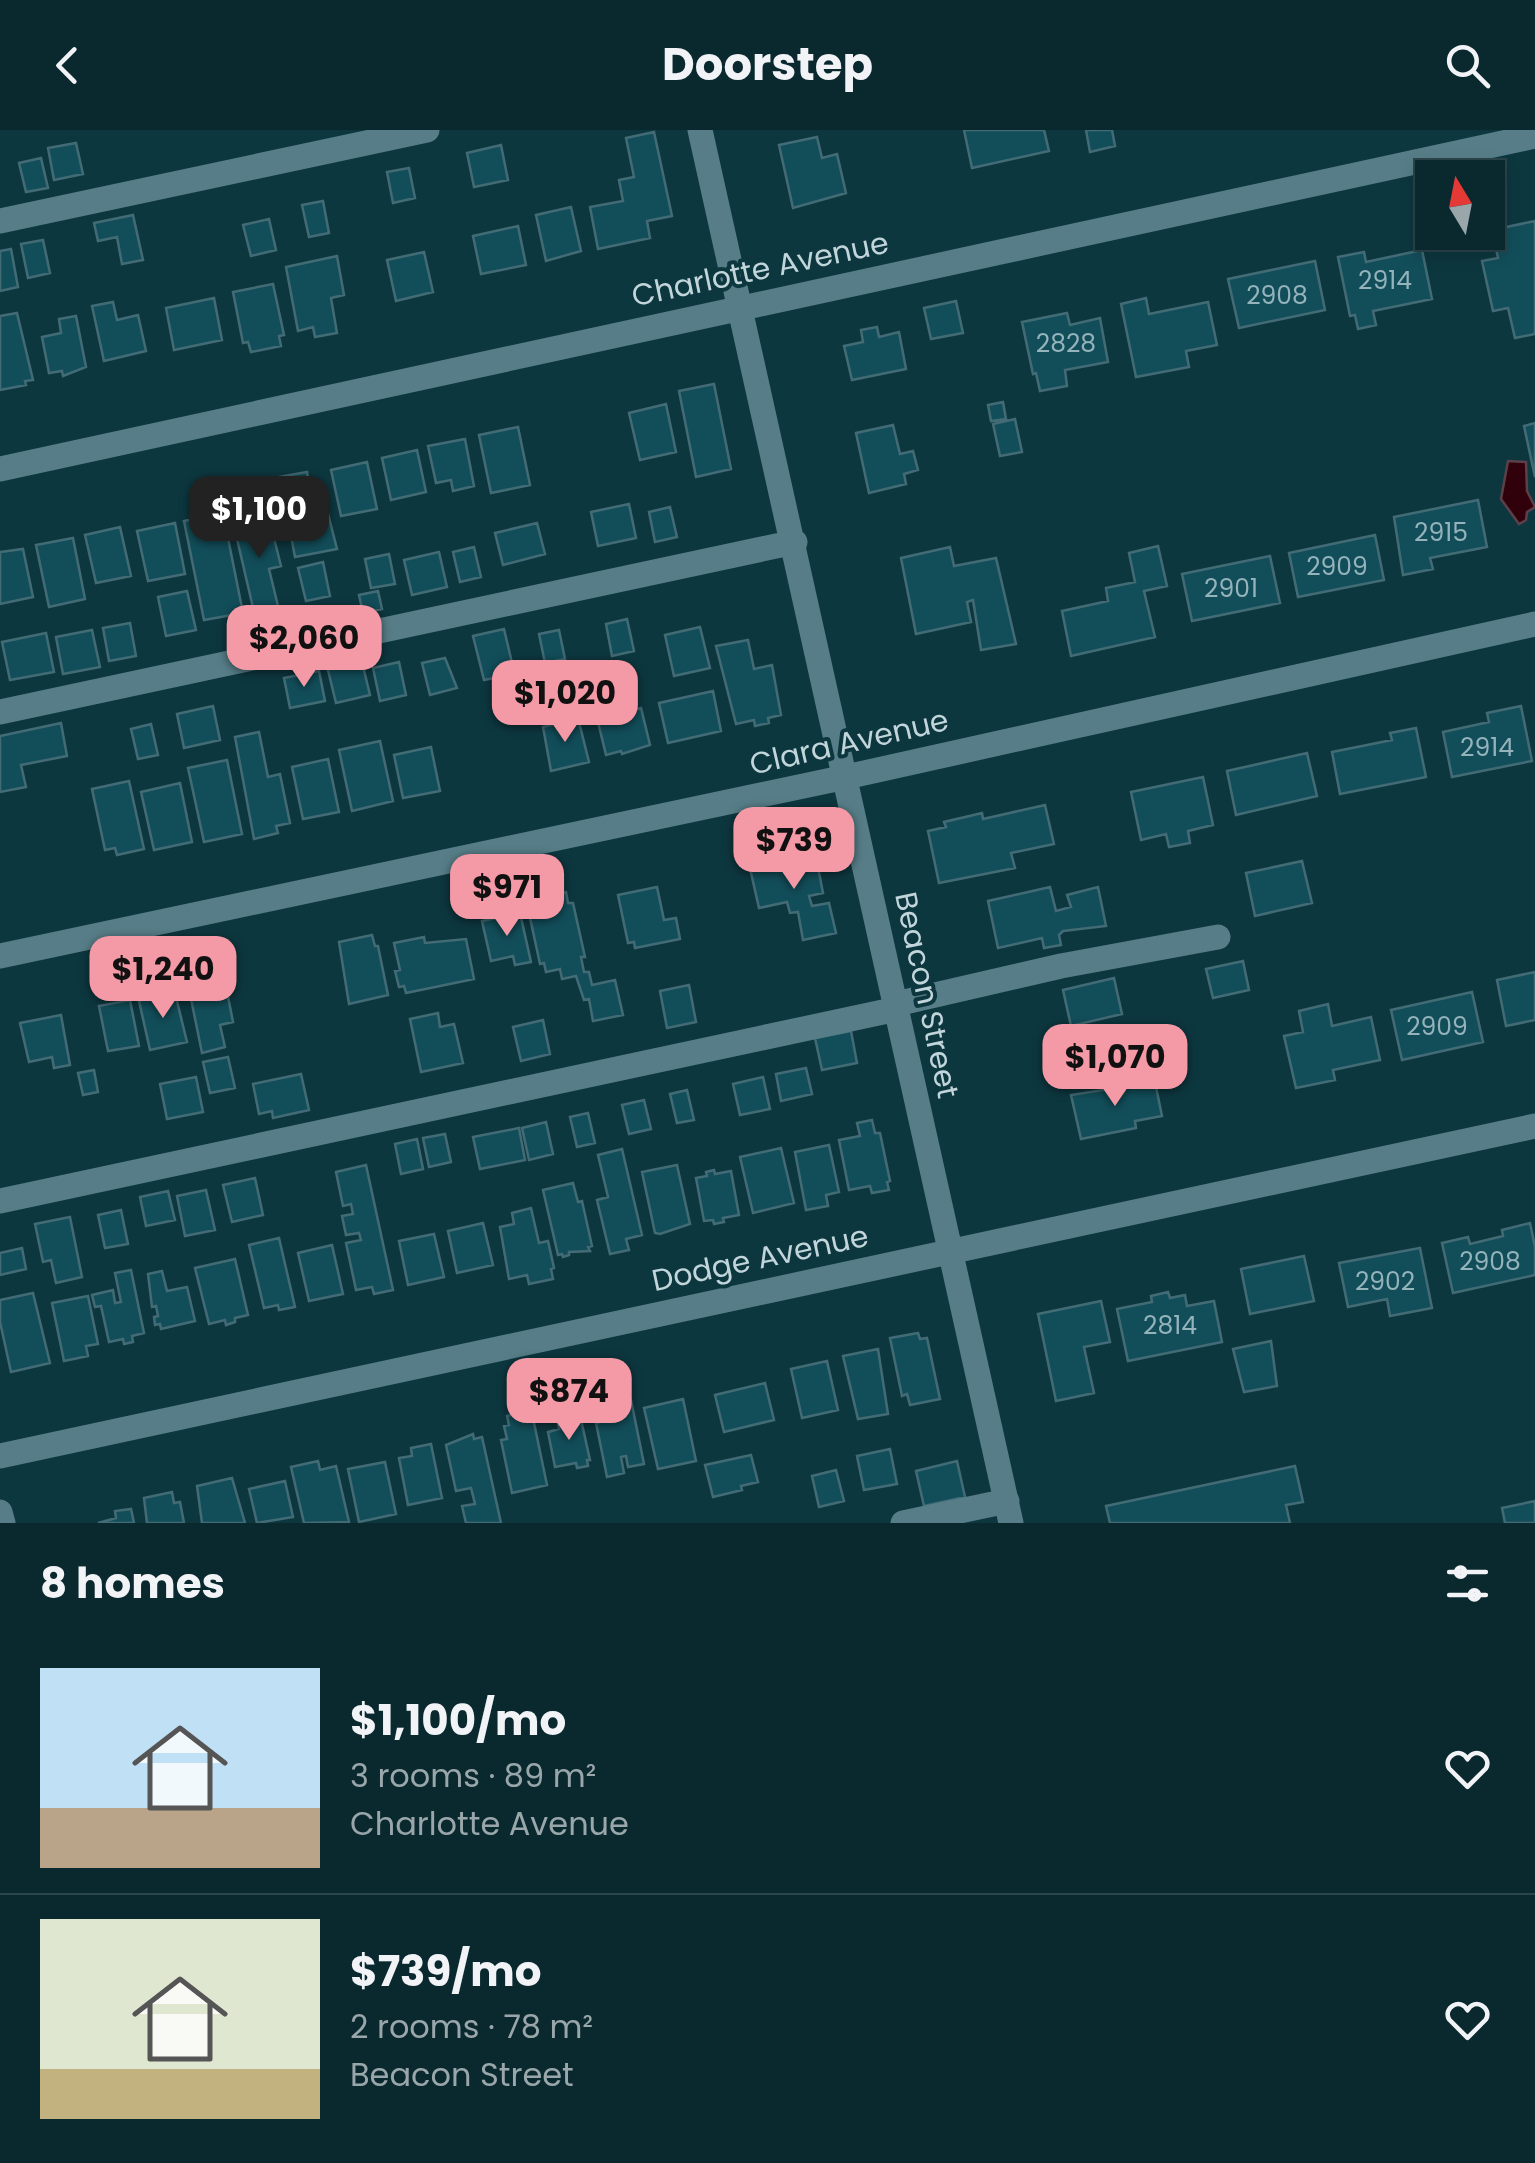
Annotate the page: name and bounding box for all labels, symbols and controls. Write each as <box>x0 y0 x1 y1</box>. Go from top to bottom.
text: Doorstep <box>662 33 873 96</box>
icon: back <box>40 38 95 93</box>
icon: search <box>1440 38 1495 93</box>
north arrow <box>1415 160 1505 250</box>
map controls <box>1415 160 1505 250</box>
street label: Charlotte Avenue <box>628 221 892 317</box>
house number: 2914 <box>1358 263 1412 298</box>
house number: 2908 <box>1246 278 1308 313</box>
house number: 2828 <box>1036 326 1096 361</box>
pin: $1,100 <box>178 476 340 561</box>
text: $1,100 <box>211 486 307 531</box>
house number: 2915 <box>1414 515 1468 550</box>
house number: 2909 <box>1306 549 1368 584</box>
house number: 2901 <box>1204 571 1258 606</box>
pin: $2,060 <box>223 605 385 690</box>
text: $2,060 <box>249 615 359 660</box>
pin: $1,020 <box>484 660 646 745</box>
text: $1,020 <box>514 670 616 715</box>
street label: Clara Avenue <box>745 698 953 786</box>
house number: 2914 <box>1460 730 1514 765</box>
pin: $739 <box>735 807 853 892</box>
text: $739 <box>755 817 833 862</box>
pin: $971 <box>448 854 566 939</box>
text: $971 <box>472 864 542 909</box>
street label: Beacon Street <box>884 888 970 1102</box>
pin: $1,240 <box>82 936 244 1021</box>
text: $1,240 <box>111 946 215 991</box>
house number: 2909 <box>1406 1009 1468 1044</box>
pin: $1,070 <box>1034 1024 1196 1109</box>
text: $1,070 <box>1064 1034 1166 1079</box>
street label: Dodge Avenue <box>648 1214 872 1302</box>
house number: 2908 <box>1459 1244 1521 1279</box>
house number: 2902 <box>1355 1264 1415 1299</box>
house number: 2814 <box>1143 1308 1197 1343</box>
pin: $874 <box>510 1358 628 1443</box>
text: $874 <box>529 1368 609 1413</box>
text: 8 homes <box>40 1554 225 1613</box>
icon: filters <box>1440 1556 1495 1611</box>
text: $1,100/mo <box>350 1691 566 1750</box>
icon: home <box>120 1708 240 1828</box>
icon: heart <box>1440 1741 1495 1796</box>
text: 3 rooms · 89 m² <box>350 1753 596 1798</box>
text: Charlotte Avenue <box>350 1801 629 1846</box>
text: $739/mo <box>350 1942 542 2001</box>
icon: home <box>120 1959 240 2079</box>
icon: heart <box>1440 1992 1495 2047</box>
text: 2 rooms · 78 m² <box>350 2004 593 2049</box>
text: Beacon Street <box>350 2052 574 2097</box>

